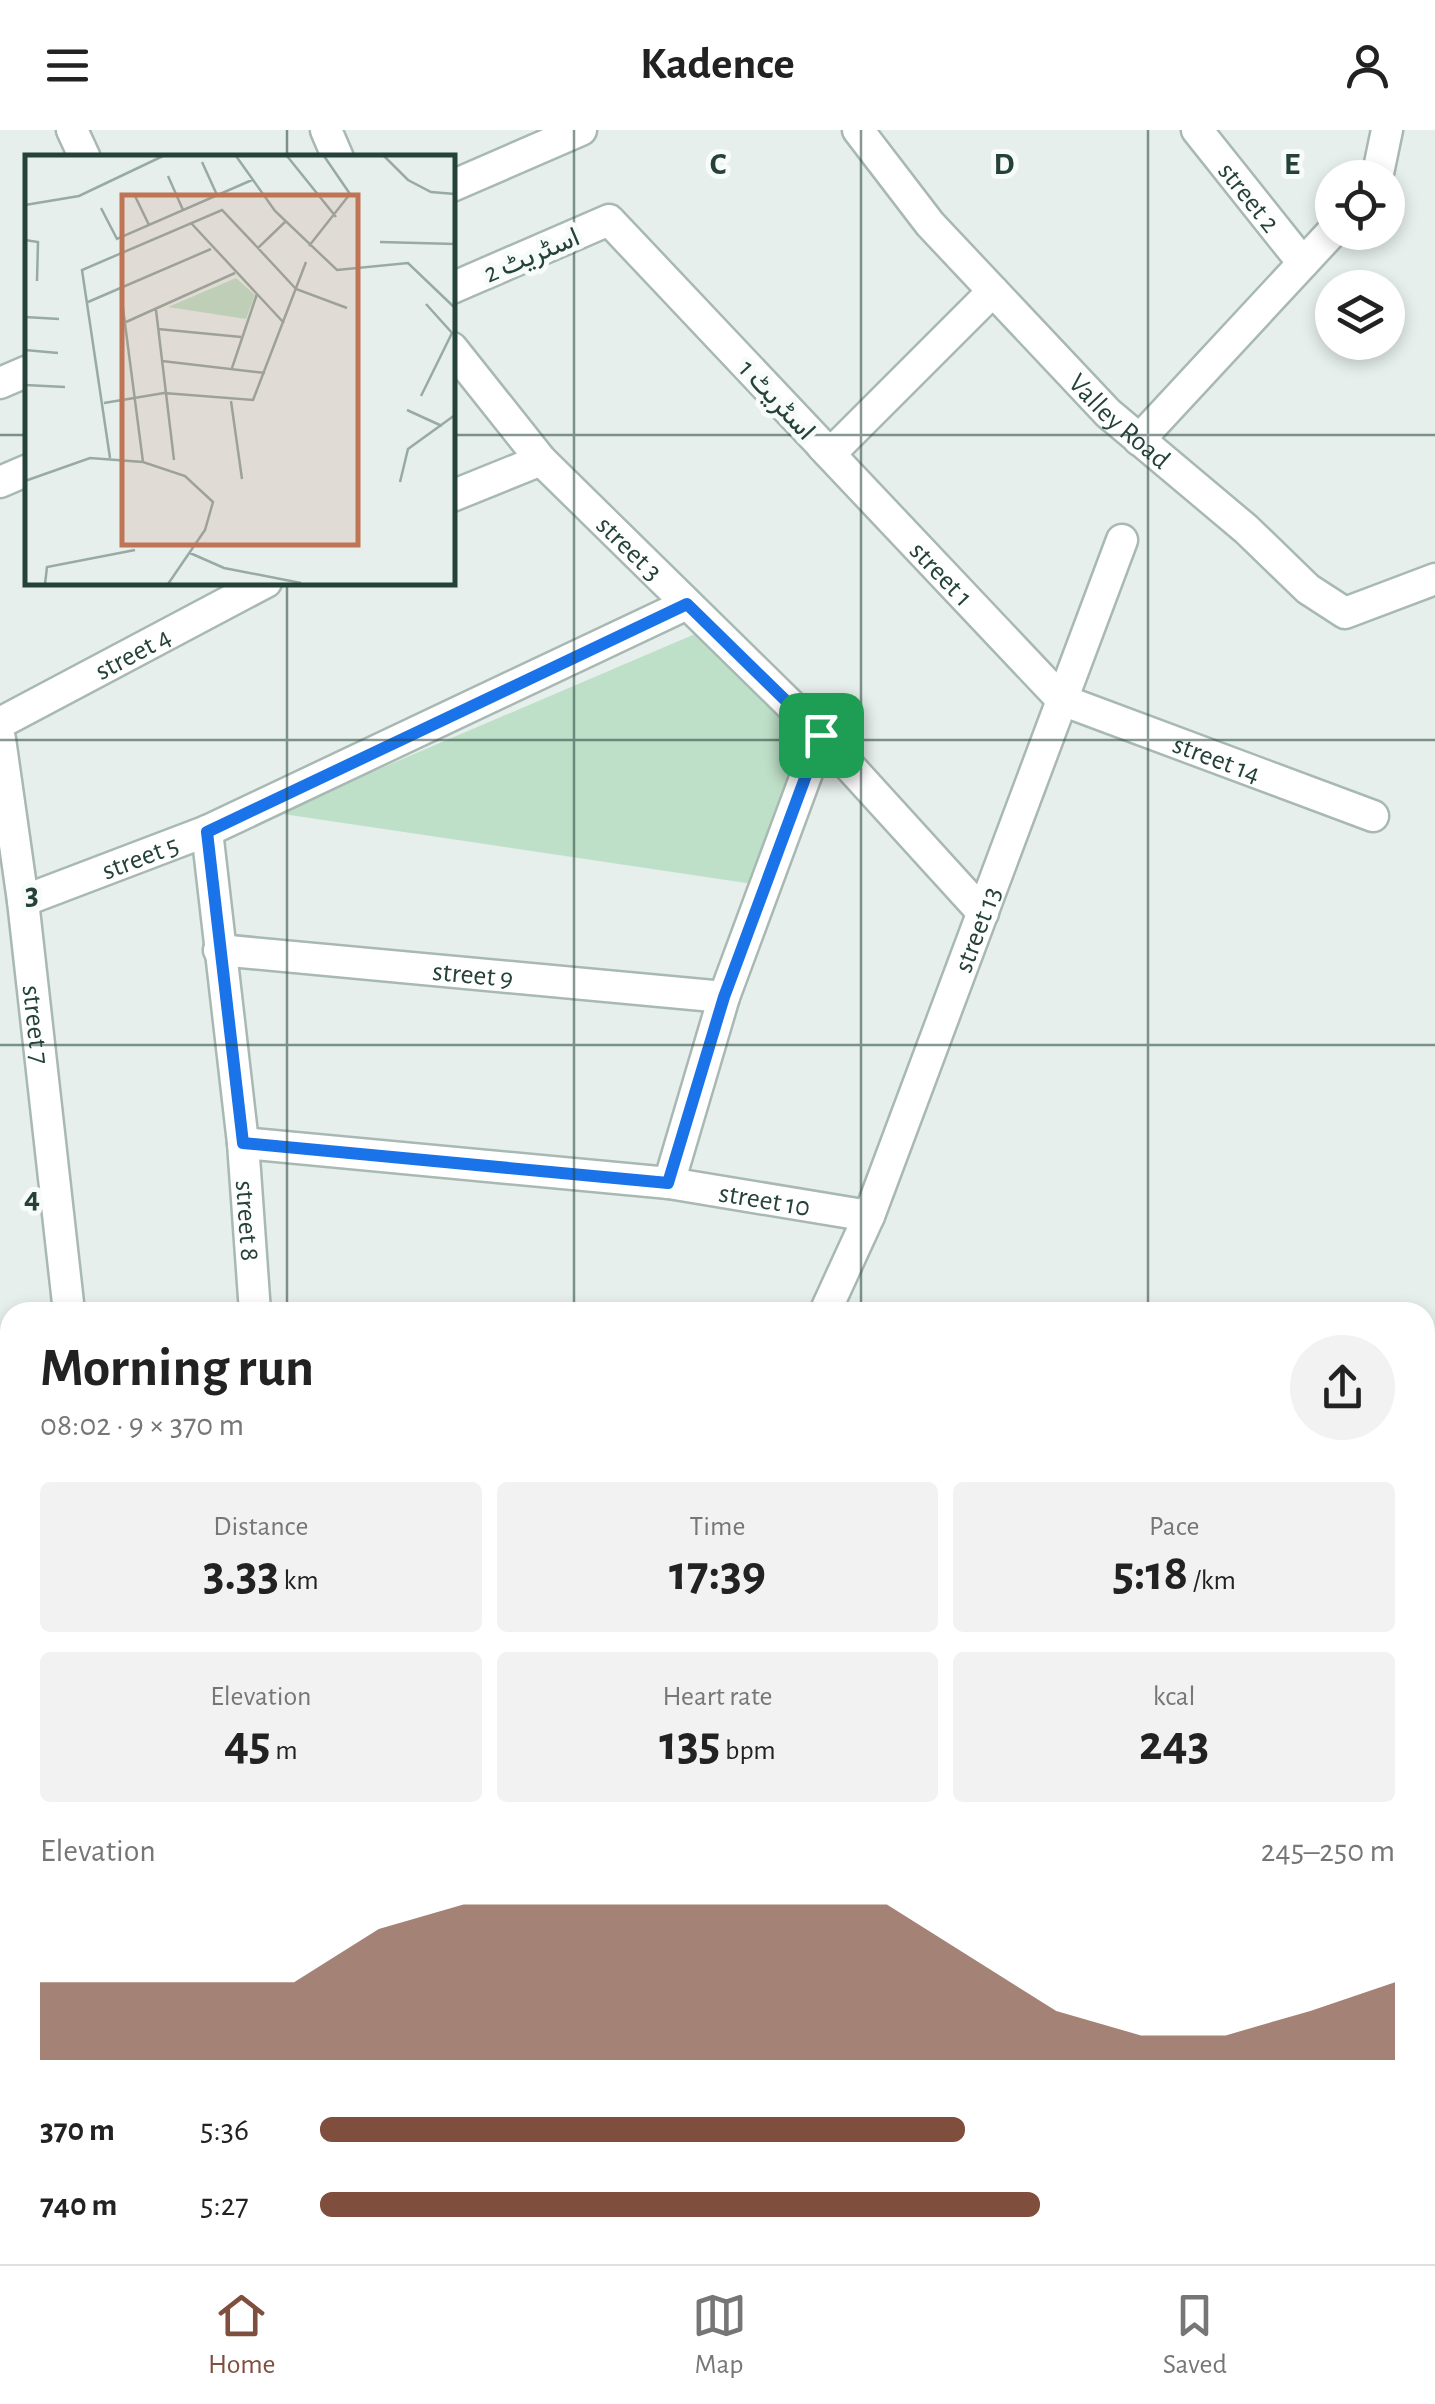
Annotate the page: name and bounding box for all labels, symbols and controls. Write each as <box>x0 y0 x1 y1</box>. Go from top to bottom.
icon: menu <box>40 38 95 93</box>
icon: person <box>1340 38 1395 93</box>
text: Kadence <box>640 42 795 87</box>
text: C <box>710 148 727 180</box>
text: D <box>994 148 1015 180</box>
text: E <box>1284 148 1300 180</box>
inset map <box>25 155 455 585</box>
street label: street 2 <box>1212 158 1284 238</box>
map controls <box>1315 160 1405 360</box>
button: locate <box>1315 160 1405 250</box>
street label: اسٹریٹ 2 <box>480 223 584 290</box>
button: layers <box>1315 270 1405 360</box>
street label: اسٹریٹ 1 <box>731 355 820 447</box>
street label: Valley Road <box>1063 369 1175 475</box>
street label: street 3 <box>591 511 667 587</box>
street label: street 1 <box>904 537 977 612</box>
street label: street 4 <box>91 623 176 686</box>
pin <box>779 693 864 778</box>
icon: arrive <box>794 708 849 763</box>
street label: street 14 <box>1169 731 1264 789</box>
street label: street 5 <box>98 831 183 886</box>
text: 3 <box>25 878 39 910</box>
street label: street 13 <box>950 883 1007 976</box>
street label: street 9 <box>431 958 514 993</box>
street label: street 7 <box>17 984 53 1066</box>
street label: street 8 <box>230 1179 263 1262</box>
street label: street 10 <box>717 1179 812 1222</box>
text: 4 <box>24 1182 40 1214</box>
button: share <box>1290 1335 1395 1440</box>
text: Morning run <box>40 1341 314 1396</box>
text: 08:02 · 9 × 370 m <box>40 1409 244 1441</box>
text: Distance <box>213 1513 308 1541</box>
text: Time <box>690 1513 745 1541</box>
text: Pace <box>1149 1513 1199 1541</box>
text: 3.33 <box>203 1549 279 1599</box>
text: 17:39 <box>669 1549 766 1599</box>
text: 5:18 <box>1112 1549 1188 1599</box>
text: km <box>279 1567 319 1595</box>
text: /km <box>1188 1567 1236 1595</box>
text: Elevation <box>210 1683 311 1711</box>
text: Heart rate <box>663 1683 772 1711</box>
text: kcal <box>1153 1683 1196 1711</box>
text: 45 <box>224 1719 271 1769</box>
text: 135 <box>659 1719 720 1769</box>
text: 243 <box>1139 1719 1209 1769</box>
text: m <box>271 1737 298 1765</box>
text: bpm <box>720 1737 776 1765</box>
text: Elevation <box>40 1835 156 1867</box>
text: 245–250 m <box>1261 1835 1395 1867</box>
text: 370 m <box>40 2114 115 2146</box>
text: 5:36 <box>200 2114 249 2146</box>
text: 740 m <box>40 2189 117 2221</box>
text: 5:27 <box>200 2189 249 2221</box>
tab: Home <box>208 2288 275 2382</box>
tab: Map <box>692 2288 747 2382</box>
tab: Saved <box>1163 2288 1227 2382</box>

